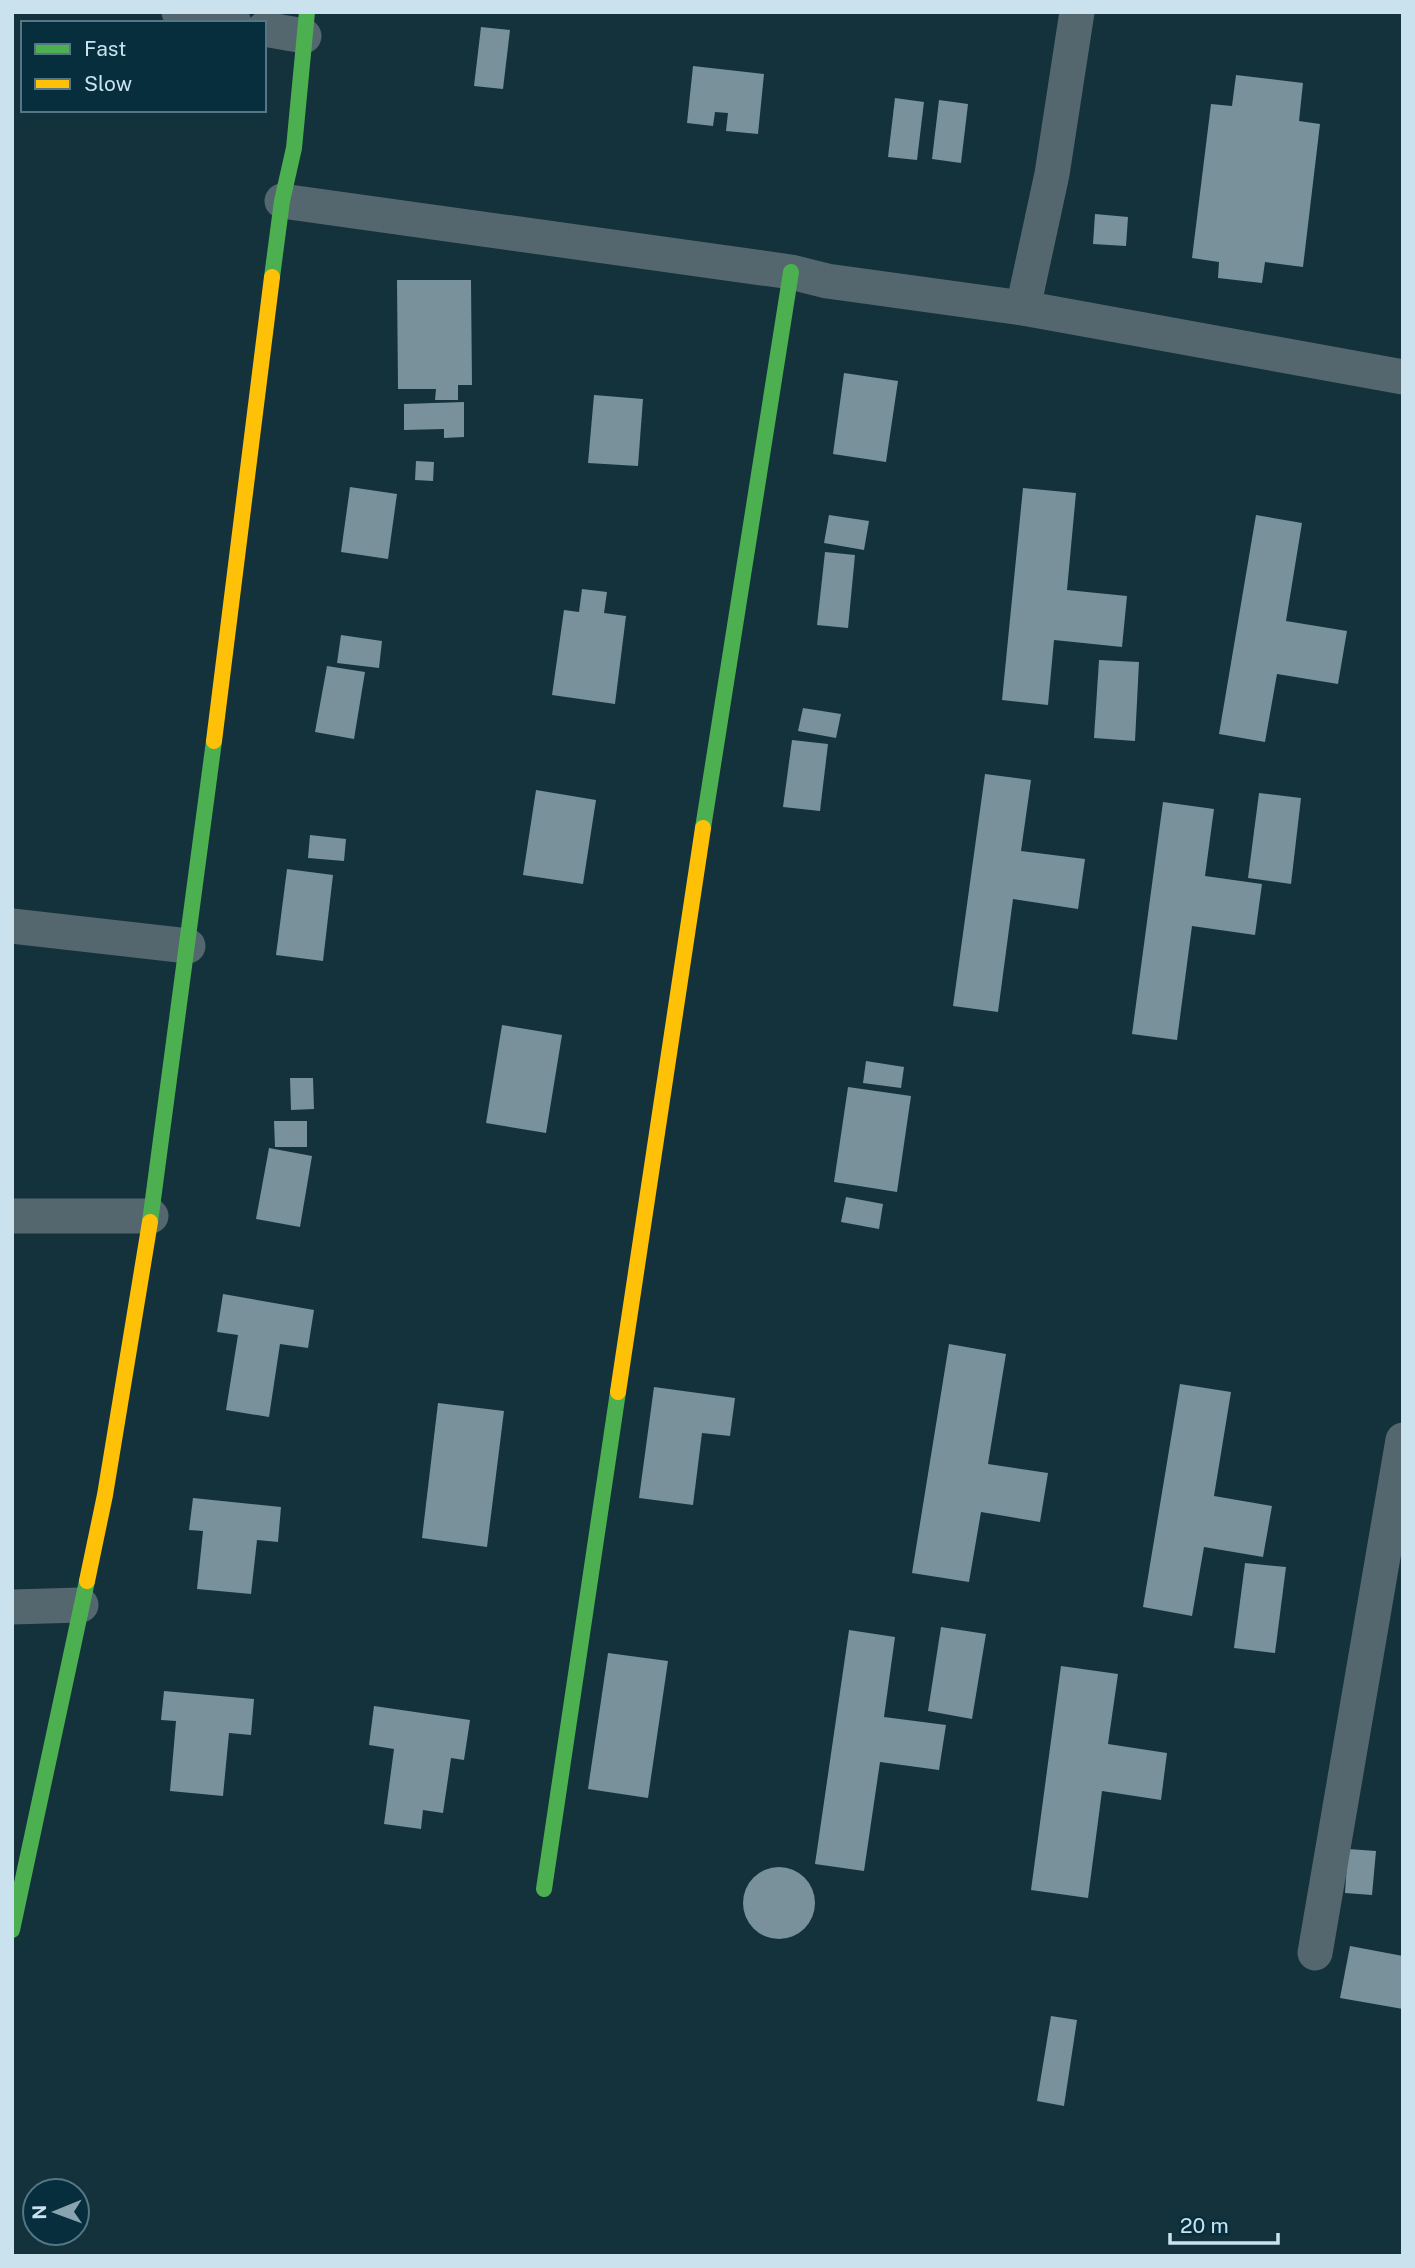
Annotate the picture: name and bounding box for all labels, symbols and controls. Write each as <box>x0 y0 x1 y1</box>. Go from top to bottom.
legend <box>21 21 266 112</box>
text: Fast <box>84 36 126 61</box>
text: Slow <box>84 71 132 96</box>
north arrow <box>21 2177 91 2247</box>
scale bar <box>1170 2202 1278 2246</box>
text: N <box>28 2205 50 2220</box>
text: 20 m <box>1180 2213 1229 2238</box>

